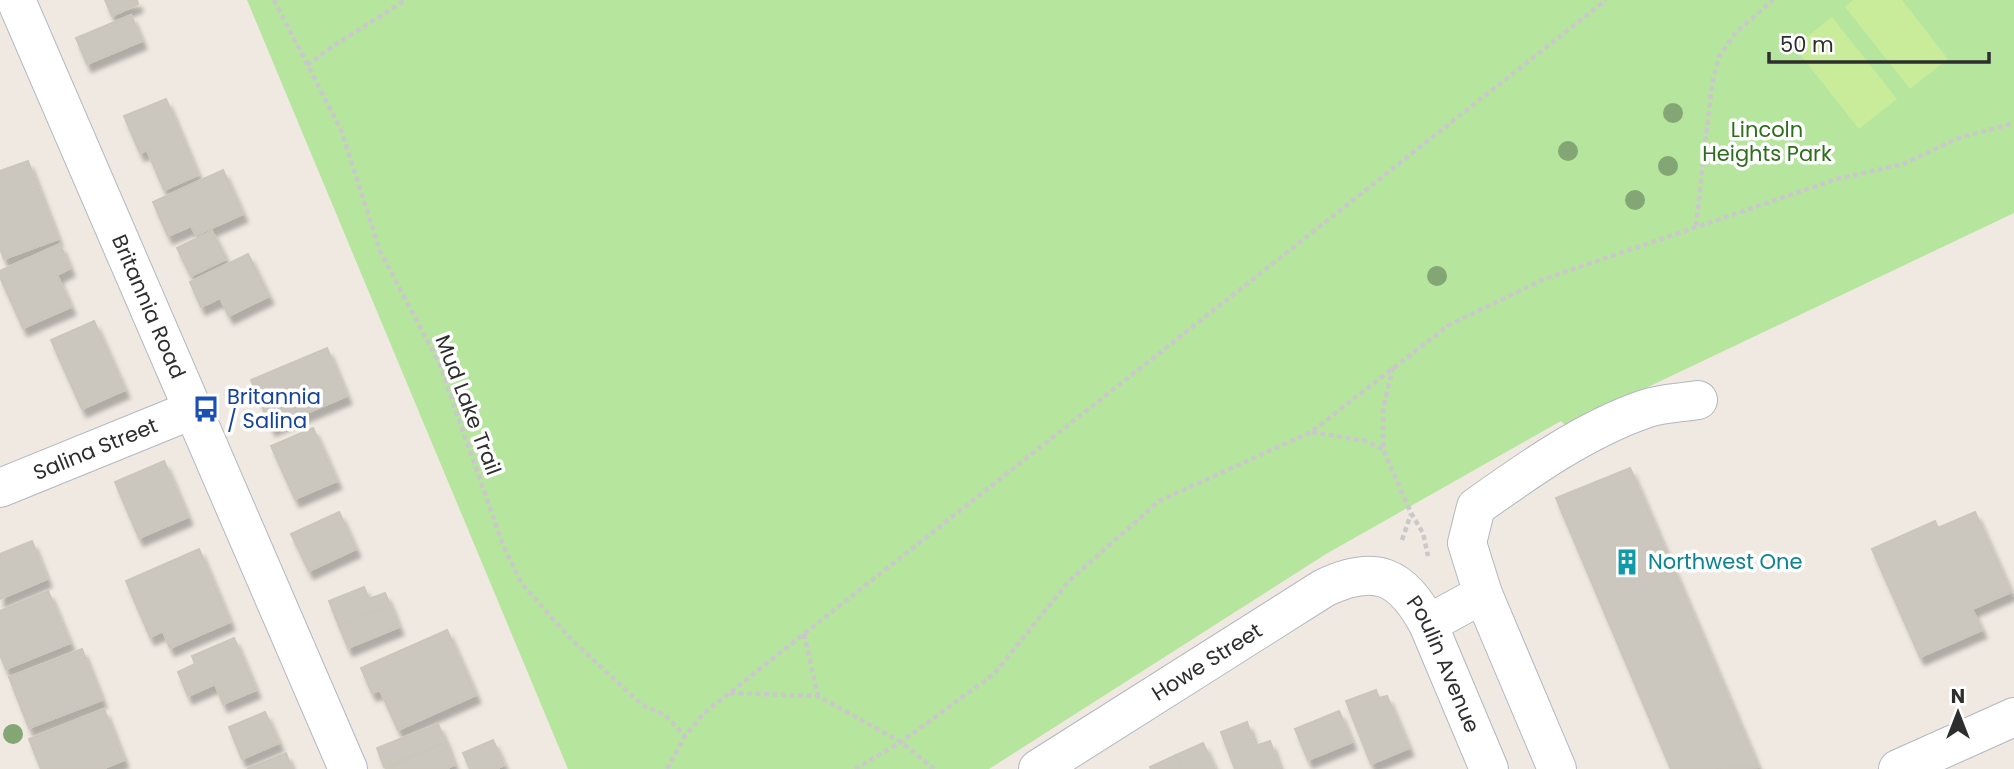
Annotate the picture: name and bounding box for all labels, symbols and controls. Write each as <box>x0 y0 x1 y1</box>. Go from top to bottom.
scale bar <box>1769 21 1990 65</box>
text: 50 m <box>1780 30 1834 59</box>
park label: Lincoln Heights Park <box>1702 115 1832 168</box>
street label: Britannia Road <box>105 230 193 383</box>
street label: Mud Lake Trail <box>428 331 508 479</box>
place label: Britannia / Salina <box>227 382 321 435</box>
bus stop icon: Britannia / Salina <box>191 394 221 424</box>
street label: Salina Street <box>29 411 162 487</box>
building icon: Northwest One <box>1612 547 1642 577</box>
place label: Northwest One <box>1648 547 1803 576</box>
street label: Poulin Avenue <box>1400 589 1487 737</box>
street label: Howe Street <box>1146 616 1267 707</box>
north arrow <box>1923 678 1993 748</box>
text: N <box>1951 683 1965 710</box>

